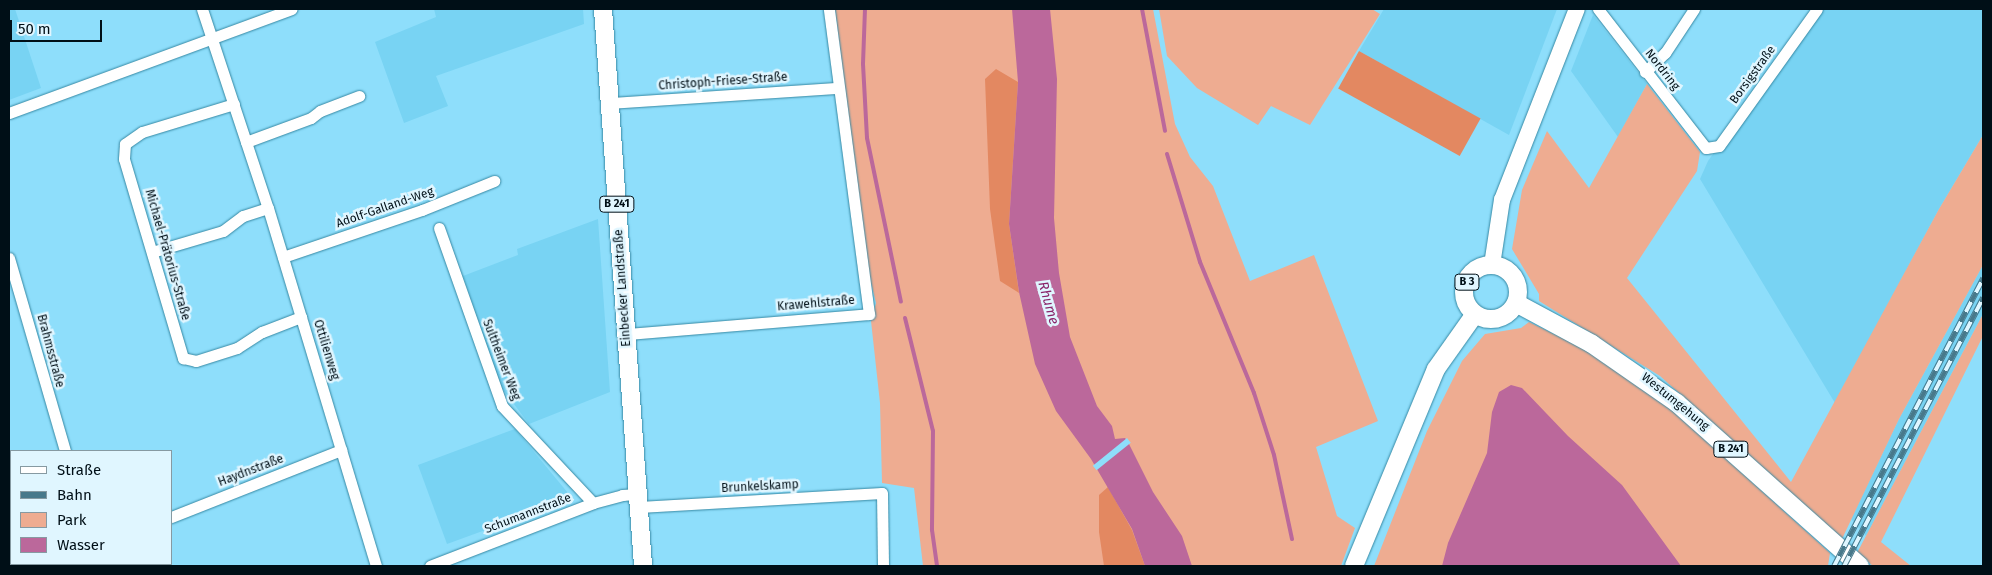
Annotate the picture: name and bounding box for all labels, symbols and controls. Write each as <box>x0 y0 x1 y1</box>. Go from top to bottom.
scale bar <box>12 10 105 42</box>
text: 50 m <box>18 20 51 38</box>
street label: Borsigstraße <box>1727 43 1779 107</box>
street label: Nordring <box>1642 47 1682 93</box>
street label: Christoph-Friese-Straße <box>658 70 788 94</box>
street label: Adolf-Galland-Weg <box>334 185 436 231</box>
street label: Michael-Prätorius-Straße <box>141 188 193 322</box>
road number: B 241 <box>598 195 636 212</box>
street label: Einbecker Landstraße <box>612 229 634 347</box>
road number: B 3 <box>1453 274 1481 290</box>
water label: Rhume <box>1034 280 1062 326</box>
street label: Krawehlstraße <box>777 293 855 315</box>
street label: Brahmsstraße <box>33 313 67 389</box>
street label: Sultheimer Weg <box>479 317 523 403</box>
street label: Ottilienweg <box>310 318 342 382</box>
street label: Westumgehung <box>1638 370 1712 434</box>
road number: B 241 <box>1712 440 1750 458</box>
legend <box>10 450 172 565</box>
street label: Haydnstraße <box>216 452 286 490</box>
text: Straße <box>57 461 101 479</box>
street label: Brunkelskamp <box>721 478 799 496</box>
text: Bahn <box>57 486 92 504</box>
street label: Schumannstraße <box>483 491 573 537</box>
text: Park <box>57 511 87 529</box>
text: Wasser <box>57 536 105 554</box>

